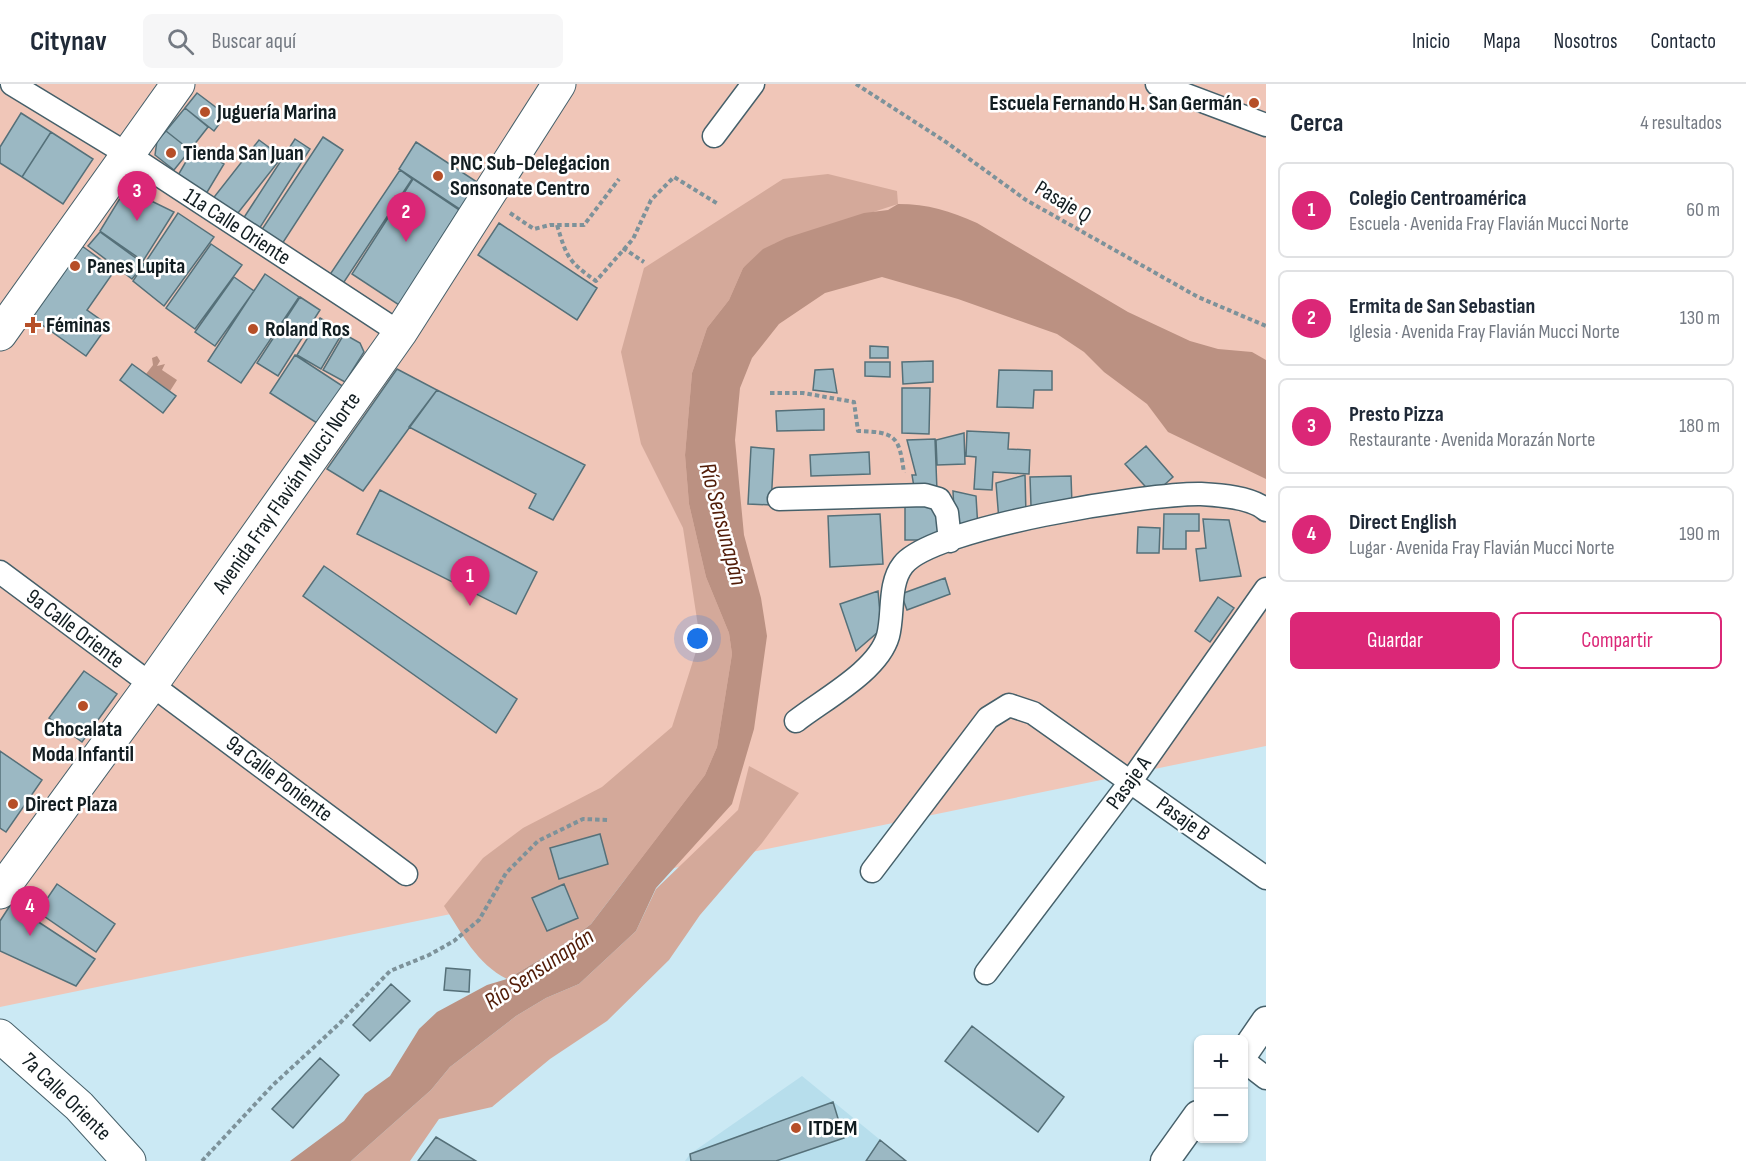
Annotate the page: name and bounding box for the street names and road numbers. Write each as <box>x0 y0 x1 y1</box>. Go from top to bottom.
street label: Pasaje Q <box>1030 175 1096 229</box>
street label: 11a Calle Oriente <box>179 182 295 272</box>
street label: Avenida Fray Flavián Mucci Norte <box>207 387 367 600</box>
street label: 9a Calle Oriente <box>21 583 129 675</box>
street label: 9a Calle Poniente <box>220 730 338 828</box>
street label: Pasaje A <box>1101 751 1158 815</box>
street label: Pasaje B <box>1151 790 1215 848</box>
street label: 7a Calle Oriente <box>15 1047 117 1147</box>

